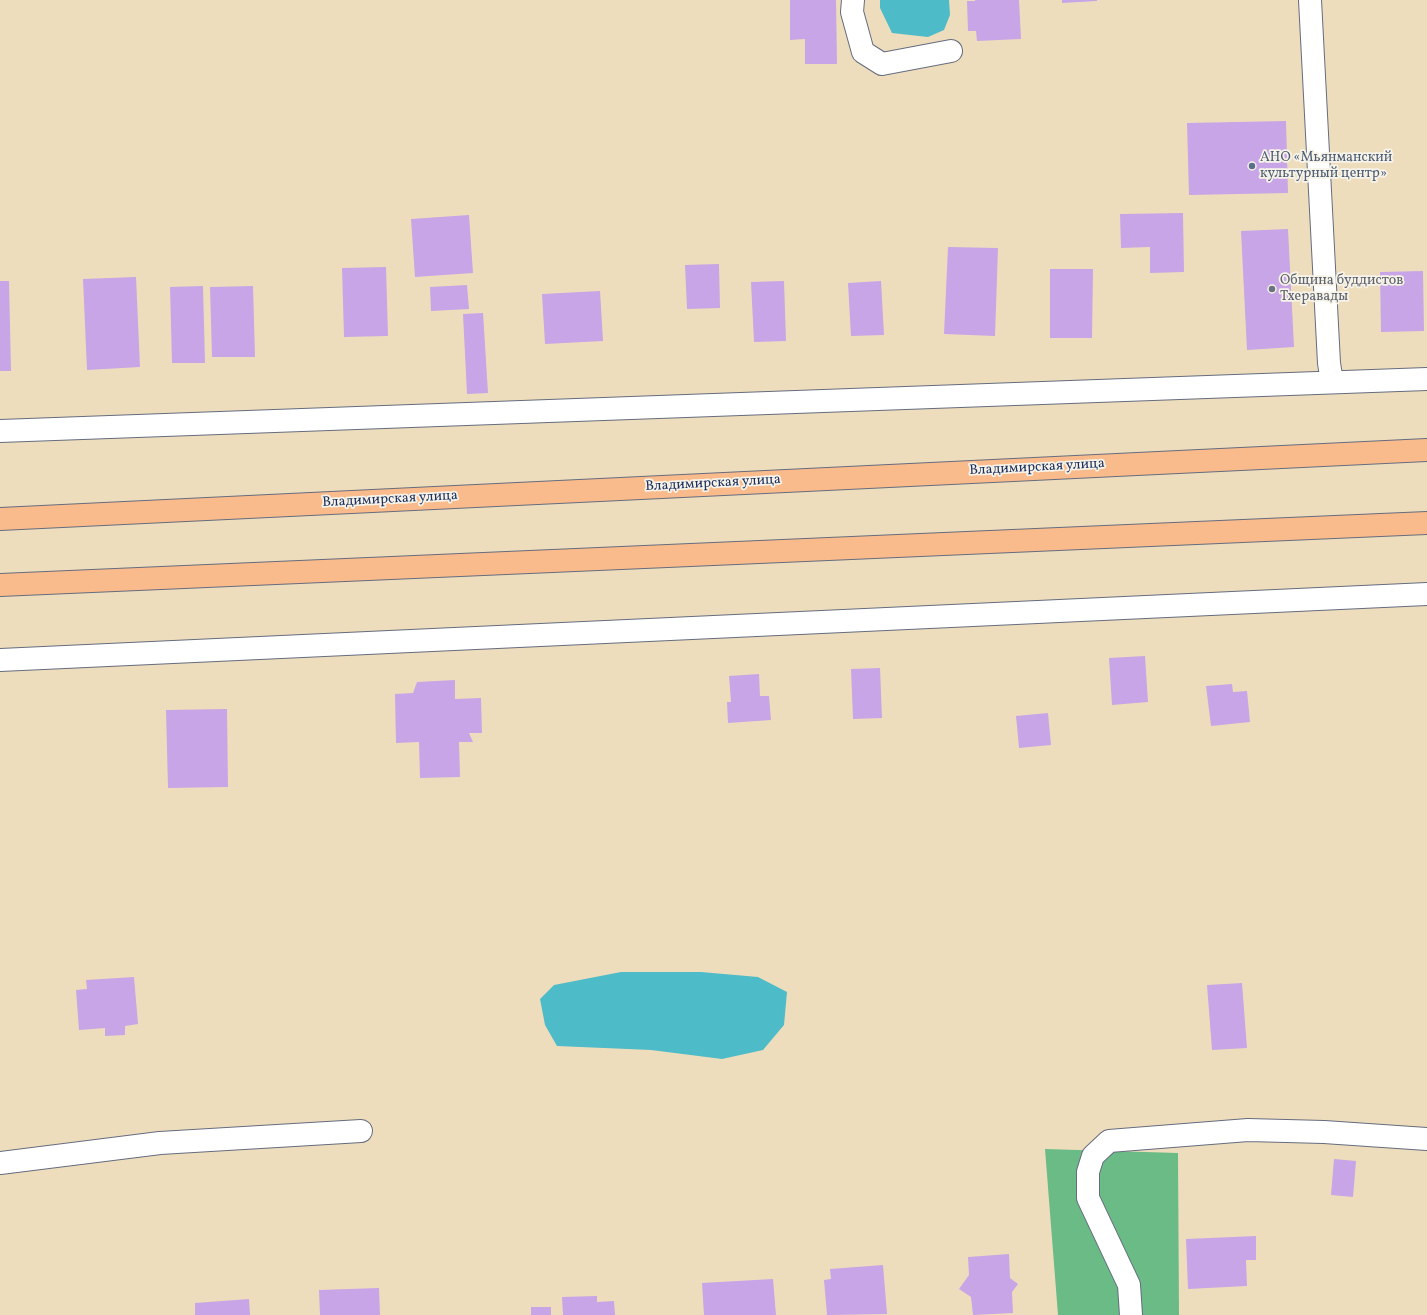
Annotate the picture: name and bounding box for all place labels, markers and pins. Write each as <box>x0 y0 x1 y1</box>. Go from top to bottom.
place label: АНО «Мьянманский культурный центр» <box>1260 150 1392 182</box>
marker: АНО «Мьянманский культурный центр» <box>1247 161 1257 171</box>
place label: Община буддистов Тхеравады <box>1280 273 1403 306</box>
marker: Община буддистов Тхеравады <box>1267 284 1277 294</box>

